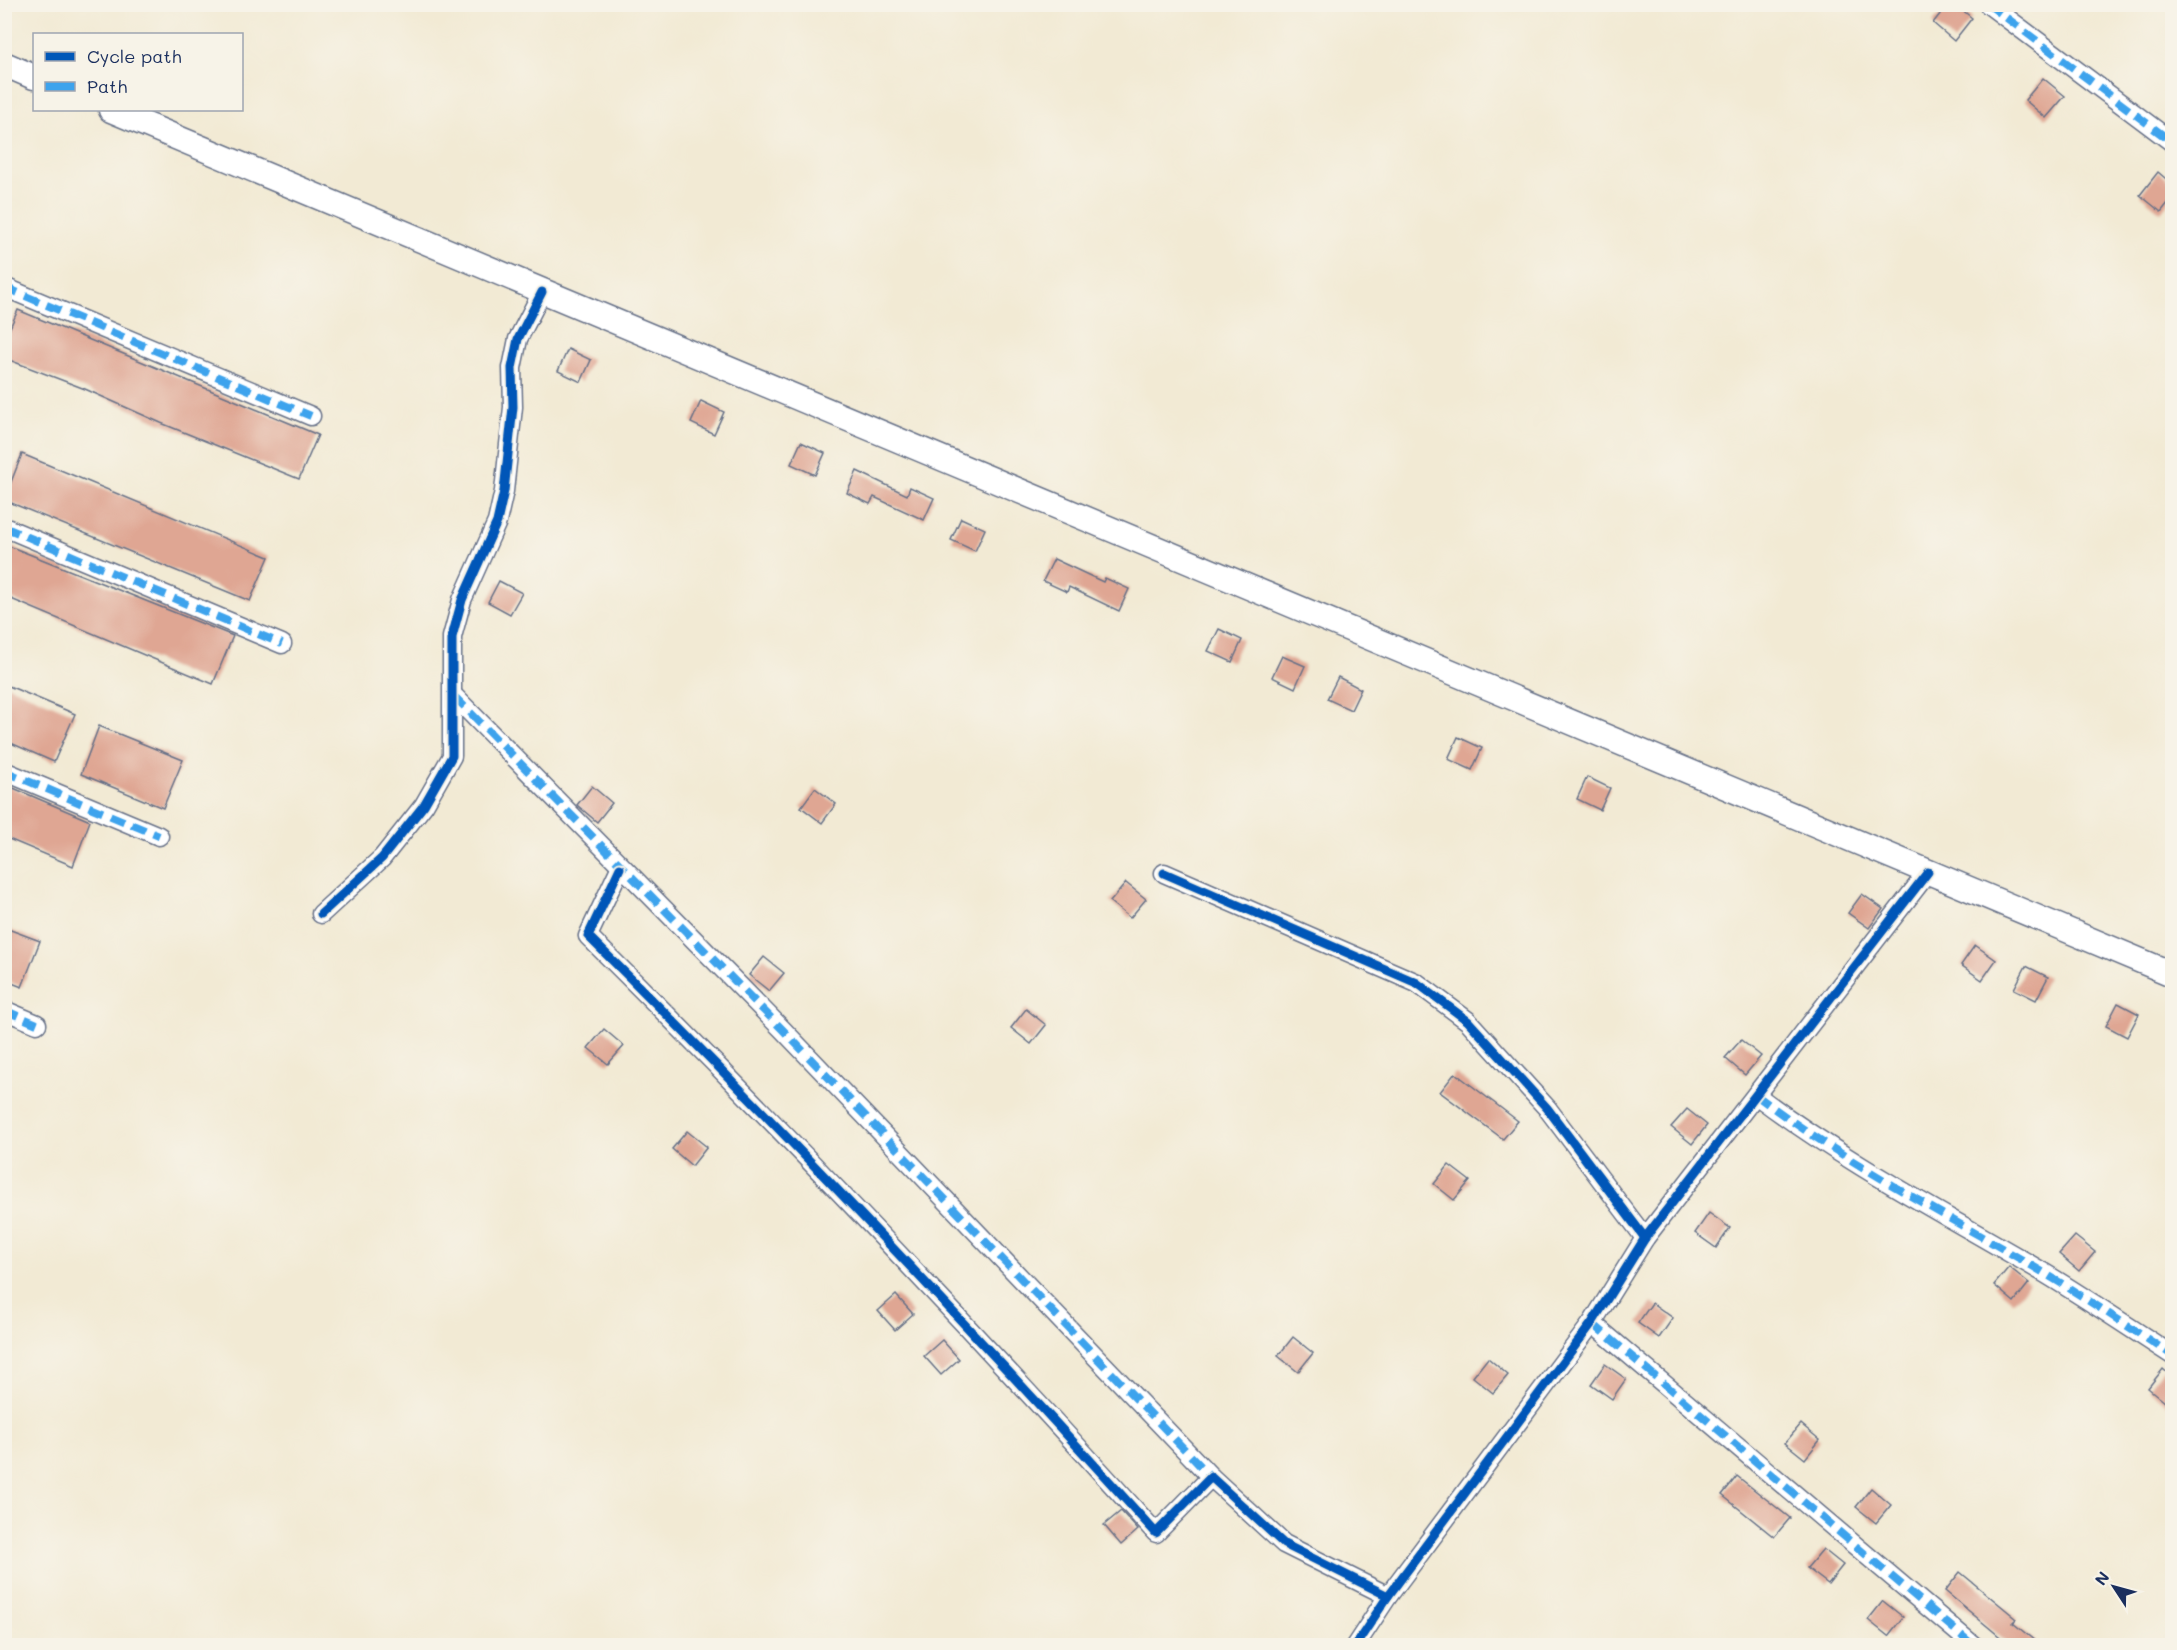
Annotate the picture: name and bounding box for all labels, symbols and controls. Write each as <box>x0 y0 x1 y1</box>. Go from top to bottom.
legend <box>33 33 243 111</box>
text: Cycle path <box>87 44 182 68</box>
text: Path <box>87 74 127 98</box>
north arrow <box>2084 1557 2144 1617</box>
text: N <box>2089 1567 2114 1589</box>

